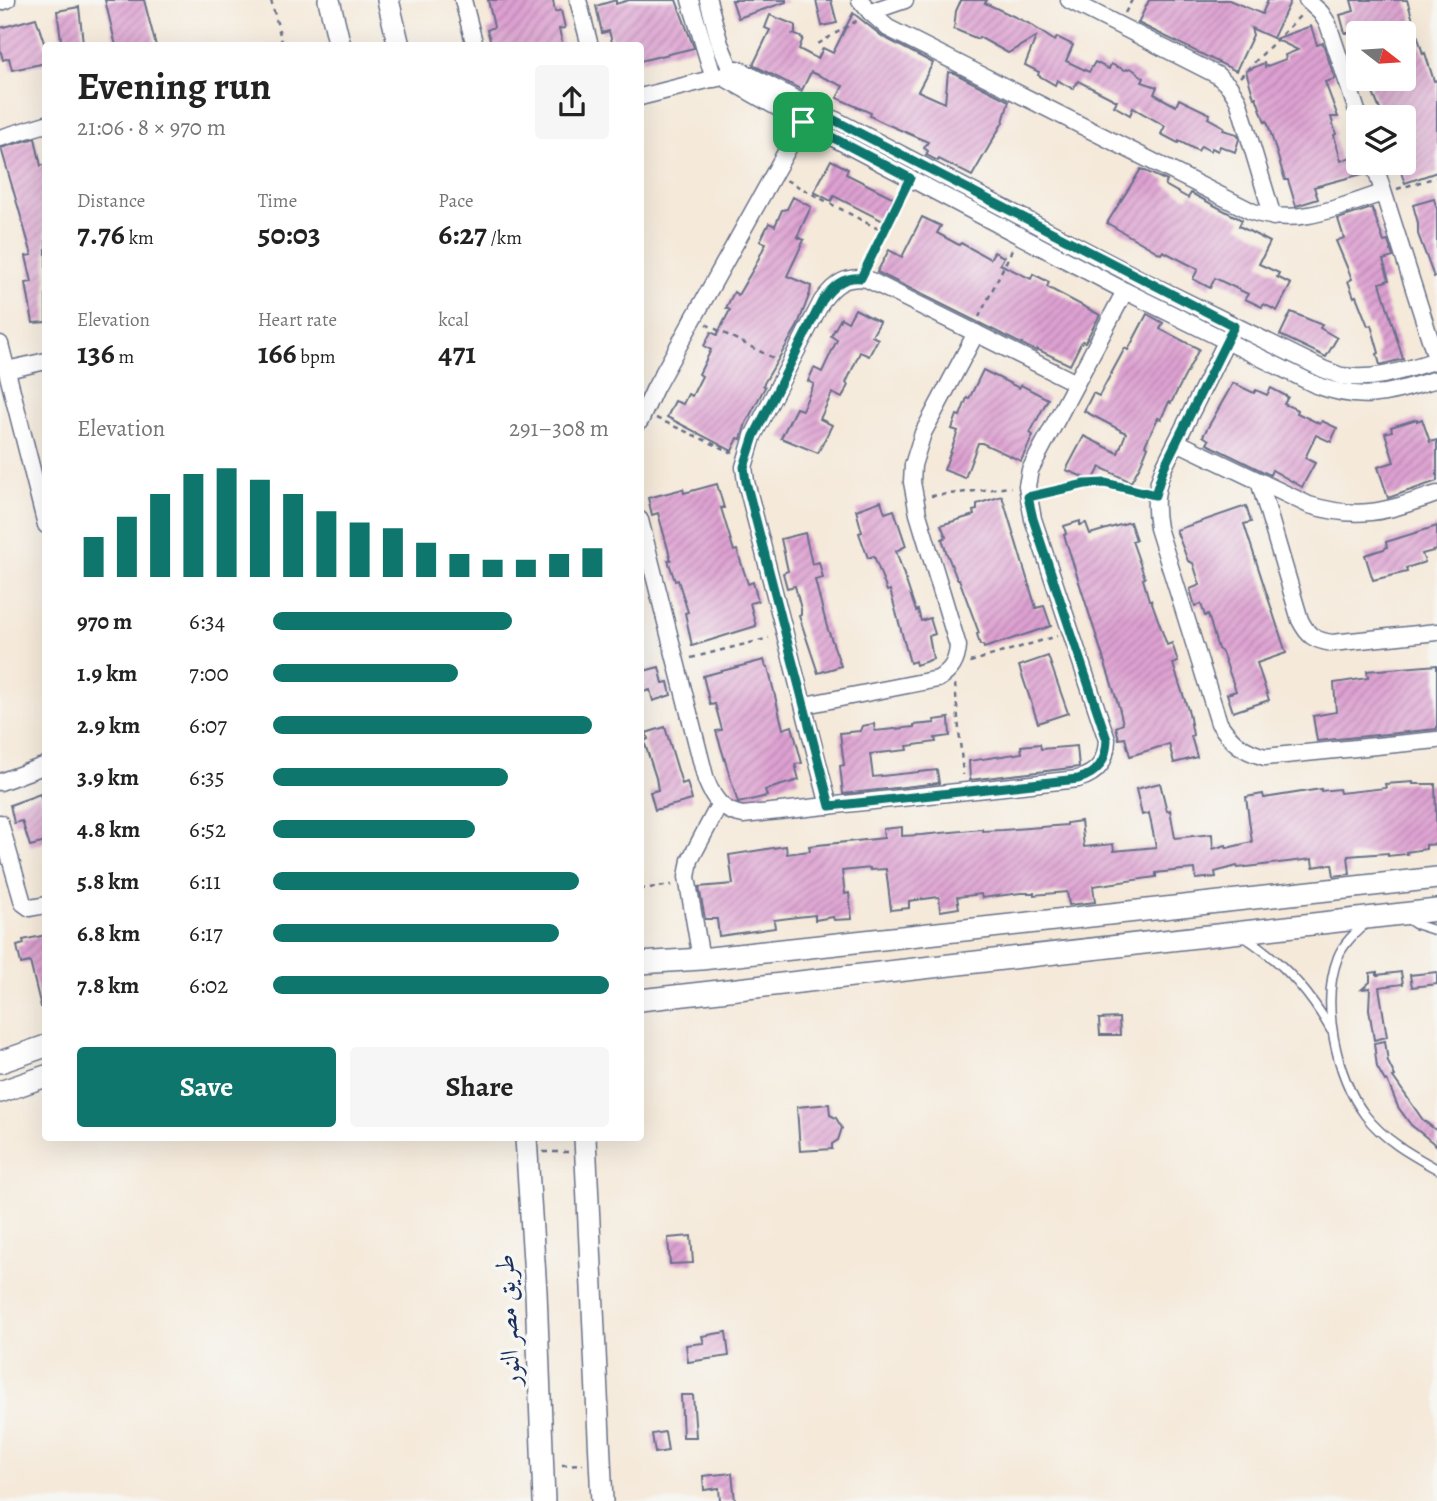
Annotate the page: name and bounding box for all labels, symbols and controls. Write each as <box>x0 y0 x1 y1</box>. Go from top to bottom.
north arrow <box>1346 21 1416 91</box>
map controls <box>1346 21 1416 175</box>
text: Evening run <box>77 60 271 112</box>
button: share <box>535 65 609 139</box>
pin <box>773 92 833 152</box>
icon: arrive <box>784 103 822 141</box>
button: layers <box>1346 105 1416 175</box>
text: 21:06 · 8 × 970 m <box>77 112 226 143</box>
text: Distance <box>77 188 145 214</box>
text: Time <box>258 188 297 214</box>
text: Pace <box>438 188 474 214</box>
text: 7.76 <box>77 214 125 254</box>
text: 50:03 <box>258 214 321 254</box>
text: 6:27 <box>438 214 487 254</box>
text: km <box>125 225 154 251</box>
text: /km <box>487 225 522 251</box>
text: Elevation <box>77 307 150 333</box>
text: Heart rate <box>258 307 337 333</box>
text: kcal <box>438 307 469 333</box>
text: 136 <box>77 333 115 373</box>
text: 166 <box>258 333 296 373</box>
text: 471 <box>438 333 476 373</box>
text: m <box>115 344 134 370</box>
text: bpm <box>296 344 336 370</box>
text: Elevation <box>77 413 165 444</box>
text: 291–308 m <box>509 413 609 444</box>
text: 970 m <box>77 606 132 637</box>
text: 6:34 <box>189 606 225 637</box>
text: 1.9 km <box>77 658 137 689</box>
text: 7:00 <box>189 658 229 689</box>
text: 2.9 km <box>77 710 140 741</box>
text: 6:07 <box>189 710 227 741</box>
text: 3.9 km <box>77 762 139 793</box>
text: 6:35 <box>189 762 225 793</box>
text: 4.8 km <box>77 814 140 845</box>
text: 6:52 <box>189 814 226 845</box>
text: 5.8 km <box>77 866 139 897</box>
text: 6:11 <box>189 866 221 897</box>
text: 6.8 km <box>77 918 140 949</box>
text: 6:17 <box>189 918 223 949</box>
text: 7.8 km <box>77 970 139 1001</box>
text: 6:02 <box>189 970 228 1001</box>
button: Save <box>77 1047 336 1127</box>
button: Share <box>350 1047 609 1127</box>
street label: طريق مصر النور <box>487 1253 529 1390</box>

